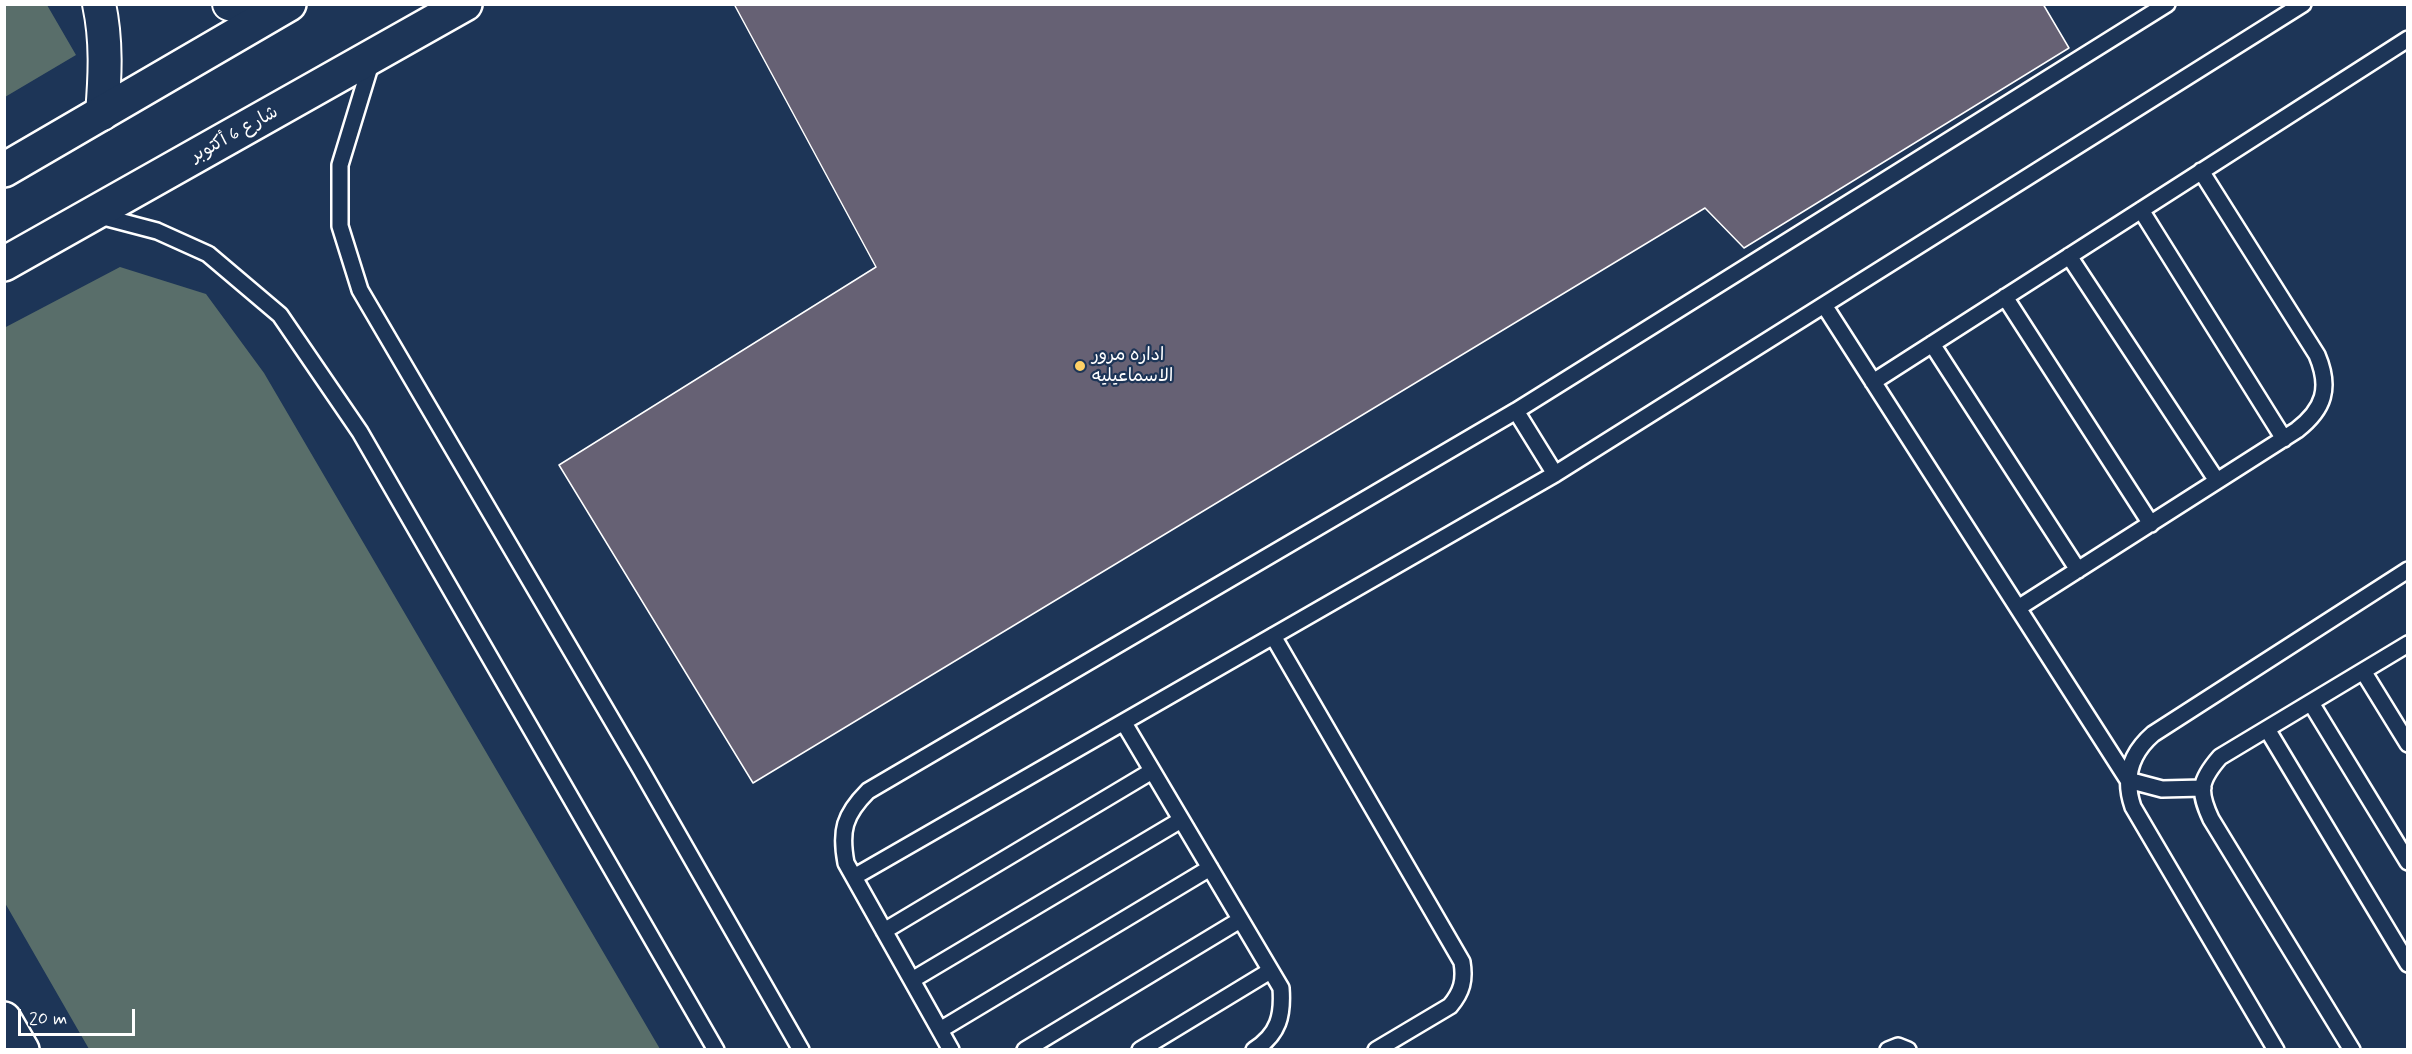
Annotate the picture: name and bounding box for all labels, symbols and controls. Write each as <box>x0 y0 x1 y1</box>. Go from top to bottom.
street label: شارع 6 أكتوبر <box>188 102 282 168</box>
place label: اداره مرور الاسماعيليه <box>1092 345 1173 388</box>
marker: اداره مرور الاسماعيليه <box>1073 359 1087 373</box>
scale bar <box>21 997 138 1035</box>
text: 20 m <box>29 1007 67 1031</box>

